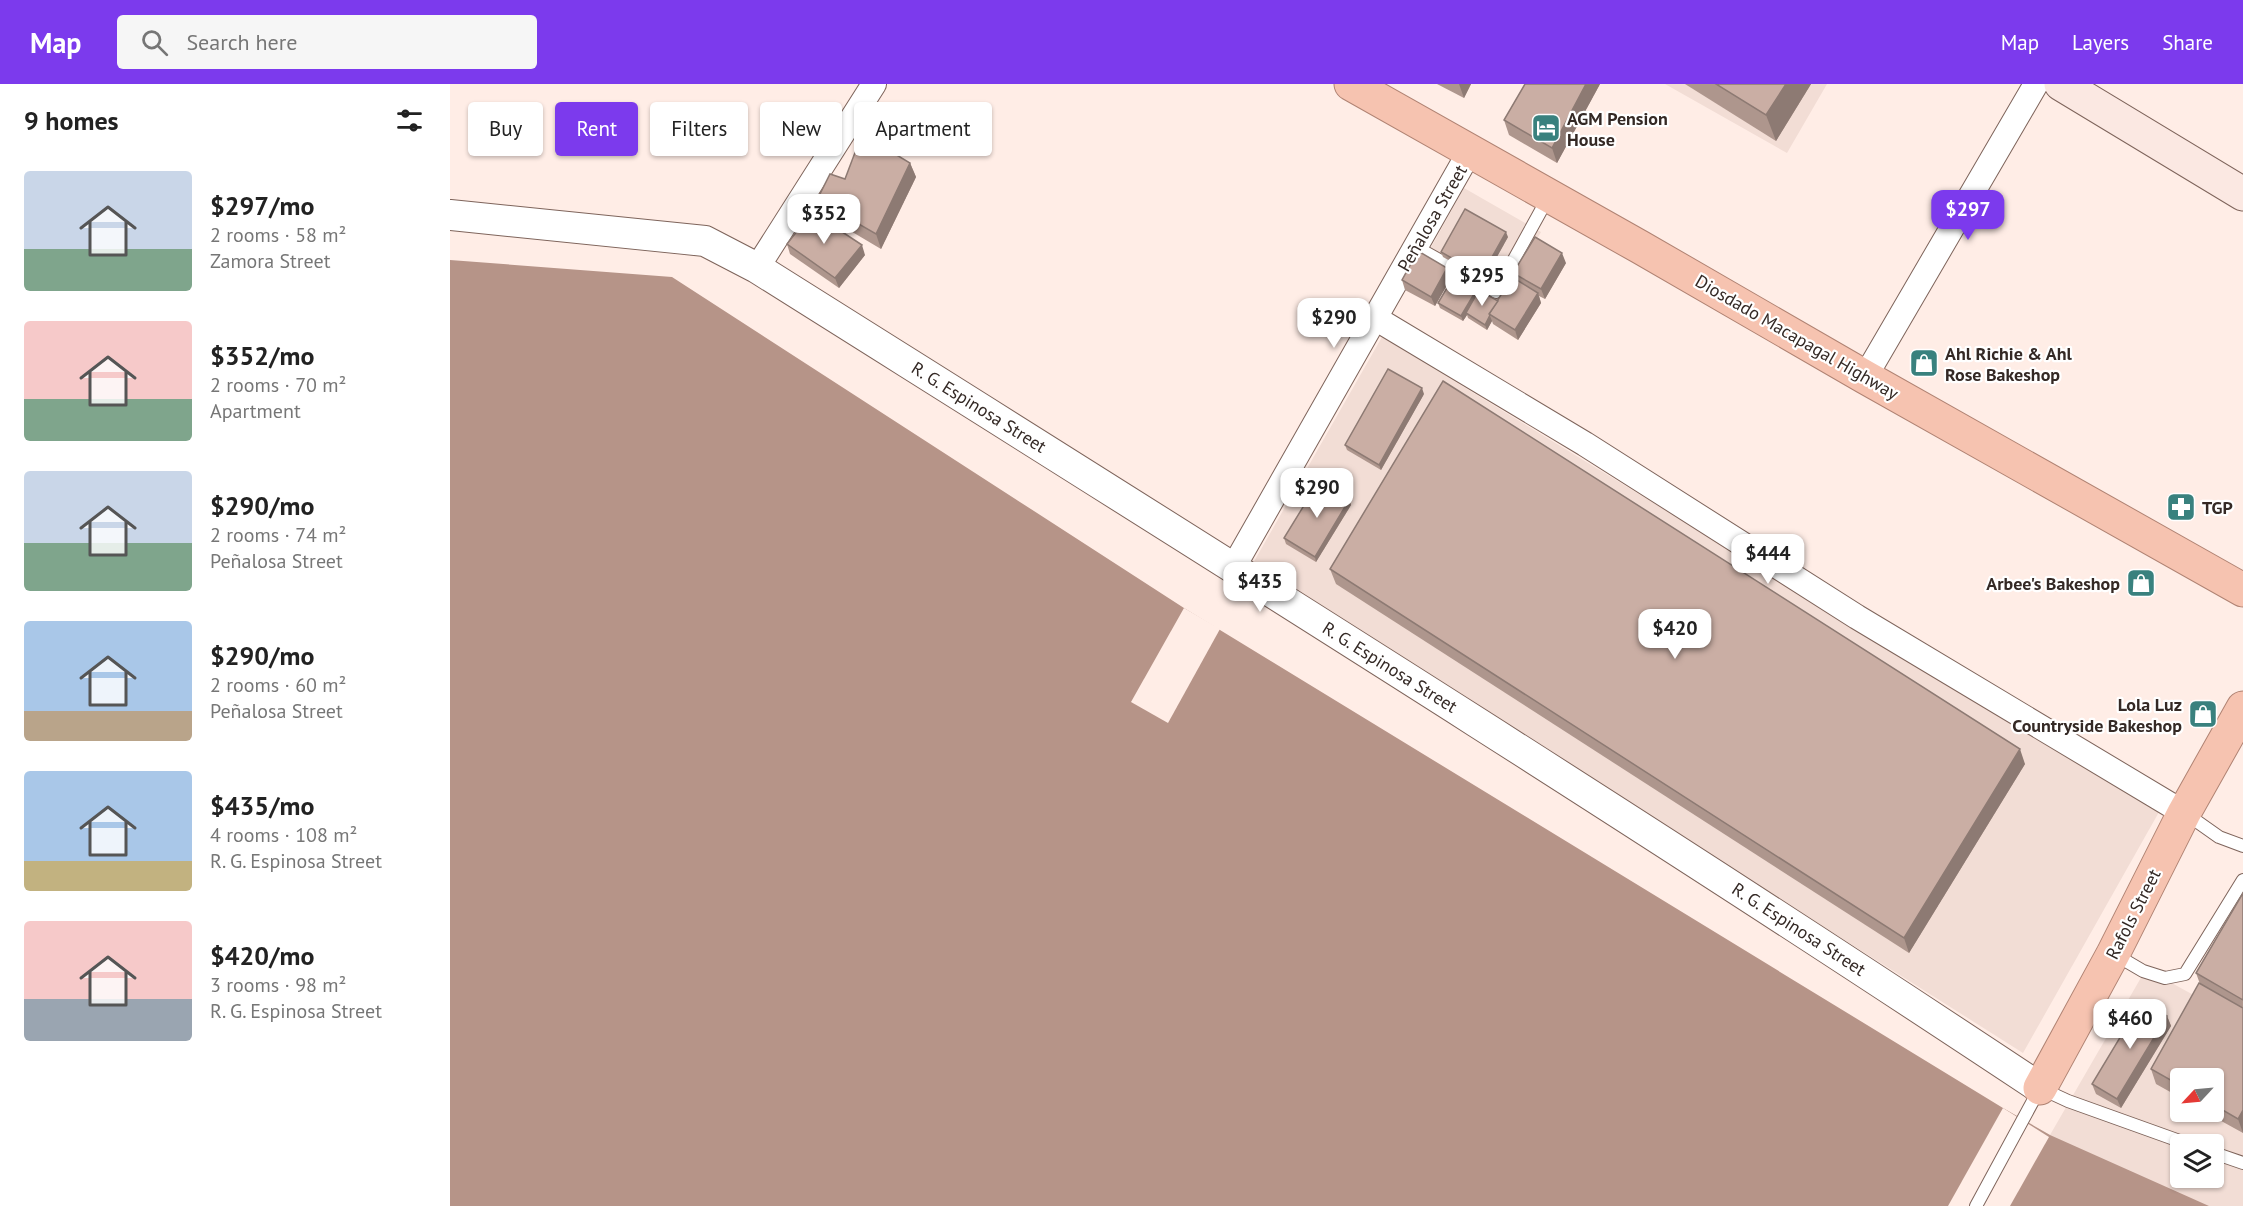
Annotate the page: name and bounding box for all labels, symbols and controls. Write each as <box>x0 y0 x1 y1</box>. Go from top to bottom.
search box <box>117 15 537 69</box>
text: Map <box>30 24 81 61</box>
icon: search <box>138 26 171 59</box>
text: Search here <box>186 28 297 56</box>
text: Map <box>2001 29 2039 56</box>
text: Layers <box>2072 29 2129 56</box>
text: Share <box>2162 29 2213 56</box>
chip: Buy <box>468 102 543 156</box>
chip: Rent <box>555 102 638 156</box>
chip: Filters <box>650 102 748 156</box>
chip: New <box>760 102 842 156</box>
chip: Apartment <box>854 102 992 156</box>
text: 9 homes <box>24 104 119 137</box>
icon: filters <box>393 104 426 137</box>
place label: AGM Pension House <box>1567 107 1668 151</box>
hotel icon: AGM Pension House <box>1530 112 1562 144</box>
street label: Peñalosa Street <box>1392 160 1472 276</box>
text: $297/mo <box>210 189 314 222</box>
pin: $297 <box>1932 190 2004 241</box>
pin: $352 <box>788 194 860 245</box>
icon: home <box>72 195 144 267</box>
text: $297 <box>1945 196 1991 222</box>
text: $352 <box>801 200 847 226</box>
text: 2 rooms · 58 m² <box>210 222 346 248</box>
text: Zamora Street <box>210 248 330 274</box>
pin: $295 <box>1446 256 1518 307</box>
text: $295 <box>1459 262 1505 288</box>
street label: Diosdado Macapagal Highway <box>1691 269 1903 405</box>
pin: $290 <box>1298 298 1370 349</box>
text: $290 <box>1311 304 1357 330</box>
text: $352/mo <box>210 339 314 372</box>
place label: Ahl Richie & Ahl Rose Bakeshop <box>1945 342 2073 386</box>
icon: home <box>72 345 144 417</box>
shop icon: Ahl Richie & Ahl Rose Bakeshop <box>1908 347 1940 379</box>
street label: R. G. Espinosa Street <box>907 356 1051 458</box>
text: 2 rooms · 70 m² <box>210 372 346 398</box>
text: Apartment <box>210 398 301 424</box>
pin: $290 <box>1281 468 1353 519</box>
text: $290 <box>1294 474 1340 500</box>
text: $290/mo <box>210 489 314 522</box>
pharmacy icon: TGP <box>2165 491 2197 523</box>
icon: home <box>72 495 144 567</box>
place label: TGP <box>2202 496 2233 519</box>
text: 2 rooms · 74 m² <box>210 522 346 548</box>
pin: $444 <box>1732 534 1804 585</box>
text: $444 <box>1745 540 1791 566</box>
text: Peñalosa Street <box>210 548 343 574</box>
pin: $435 <box>1224 562 1296 613</box>
shop icon: Arbee's Bakeshop <box>2125 567 2157 599</box>
text: $435 <box>1237 568 1283 594</box>
place label: Arbee's Bakeshop <box>1986 572 2120 595</box>
pin: $420 <box>1639 609 1711 660</box>
text: $420 <box>1652 615 1698 641</box>
street label: R. G. Espinosa Street <box>1318 616 1462 718</box>
text: $290/mo <box>210 639 314 672</box>
icon: home <box>72 645 144 717</box>
text: 2 rooms · 60 m² <box>210 672 346 698</box>
place label: Lola Luz Countryside Bakeshop <box>2012 693 2182 737</box>
text: Peñalosa Street <box>210 698 343 724</box>
shop icon: Lola Luz Countryside Bakeshop <box>2187 698 2219 730</box>
text: $435/mo <box>210 789 314 822</box>
icon: home <box>72 795 144 867</box>
text: 4 rooms · 108 m² <box>210 822 357 848</box>
text: R. G. Espinosa Street <box>210 848 382 874</box>
street label: Rafols Street <box>2100 865 2166 963</box>
street label: R. G. Espinosa Street <box>1728 877 1870 981</box>
text: $420/mo <box>210 939 314 972</box>
icon: home <box>72 945 144 1017</box>
text: 3 rooms · 98 m² <box>210 972 346 998</box>
text: R. G. Espinosa Street <box>210 998 382 1024</box>
pin: $460 <box>2094 999 2166 1050</box>
text: $460 <box>2107 1005 2153 1031</box>
north arrow <box>2170 1068 2224 1122</box>
map controls <box>2170 1068 2224 1188</box>
button: layers <box>2170 1134 2224 1188</box>

